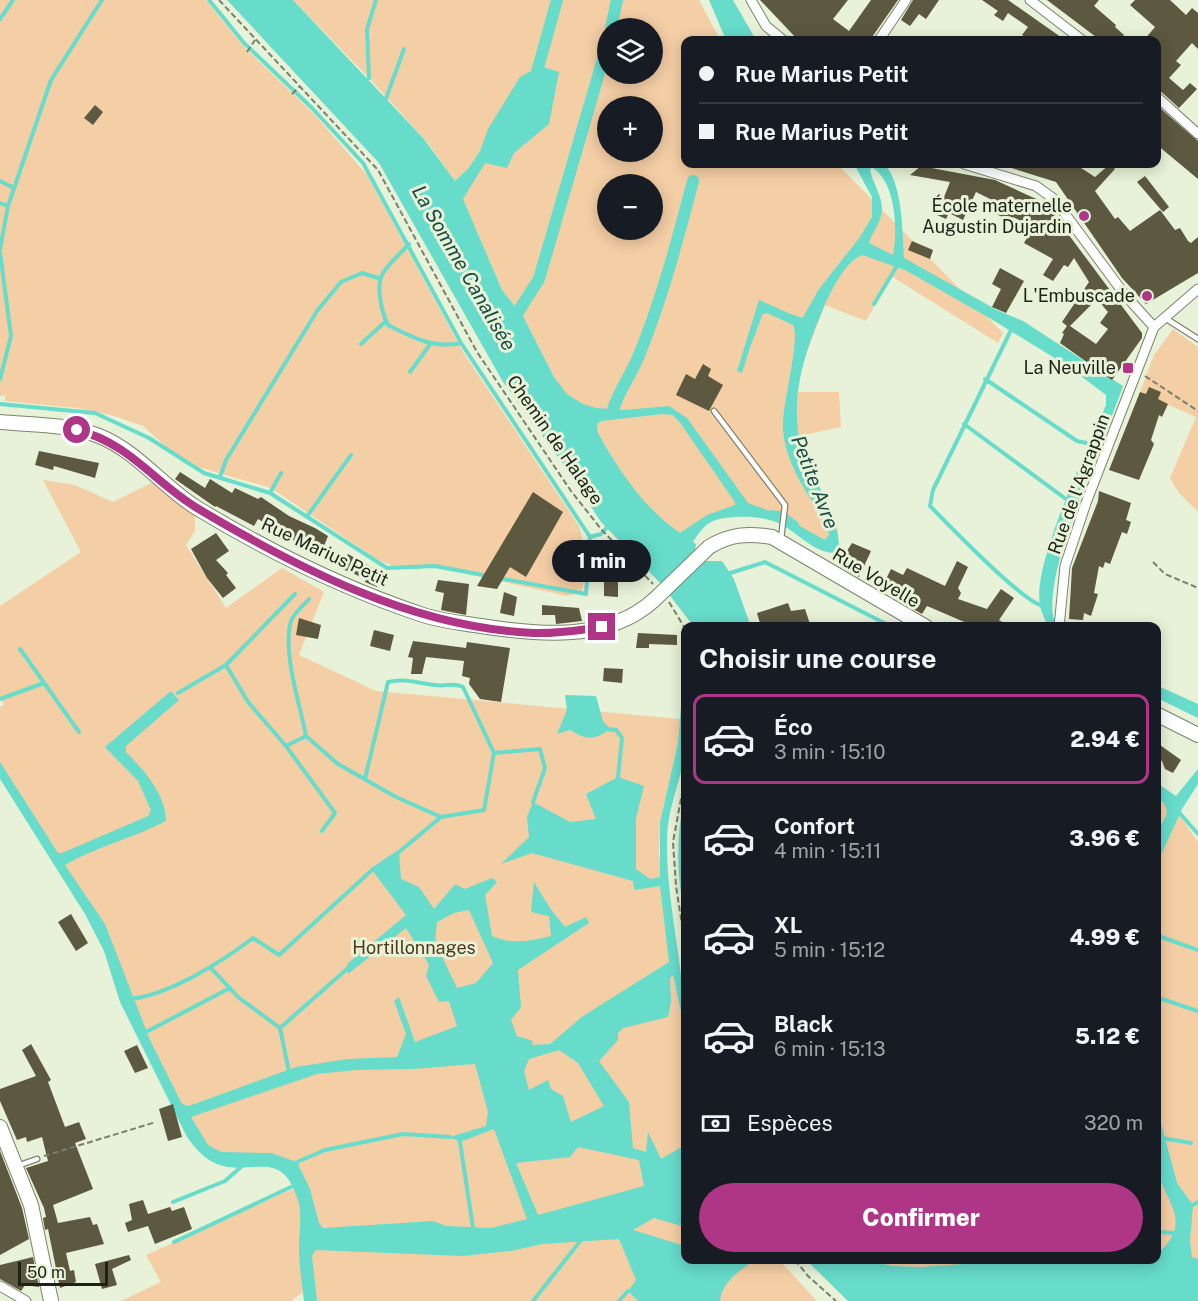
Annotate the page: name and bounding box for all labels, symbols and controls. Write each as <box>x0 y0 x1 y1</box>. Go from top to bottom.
map controls <box>597 18 663 240</box>
button: layers <box>597 18 663 84</box>
text: Rue Marius Petit <box>735 61 908 87</box>
button: + <box>597 96 663 162</box>
text: Rue Marius Petit <box>735 119 908 145</box>
button: − <box>597 174 663 240</box>
water label: La Somme Canalisée <box>407 181 521 355</box>
place label: École maternelle Augustin Dujardin <box>922 194 1072 237</box>
marker: École maternelle Augustin Dujardin <box>1077 209 1091 223</box>
place label: L'Embuscade <box>1023 285 1135 306</box>
marker: L'Embuscade <box>1140 289 1154 303</box>
place label: La Neuville <box>1023 357 1116 378</box>
marker: La Neuville <box>1121 361 1135 375</box>
street label: Chemin de Halage <box>503 371 608 508</box>
street label: Rue de l'Agrappin <box>1043 411 1114 557</box>
route start <box>63 416 90 443</box>
water label: Petite Avre <box>786 432 844 532</box>
street label: Rue Marius Petit <box>258 513 392 590</box>
callout: 1 min <box>552 540 652 582</box>
street label: Rue Voyelle <box>829 543 924 612</box>
text: 1 min <box>577 549 626 573</box>
route end <box>588 613 615 640</box>
text: Choisir une course <box>699 642 937 674</box>
icon: car <box>702 712 756 766</box>
text: Éco <box>774 714 813 740</box>
text: 2.94 € <box>1070 726 1140 752</box>
text: 3 min · 15:10 <box>774 740 885 764</box>
icon: car <box>702 811 756 865</box>
text: Confort <box>774 813 855 839</box>
text: 3.96 € <box>1069 825 1140 851</box>
text: 4 min · 15:11 <box>774 839 881 863</box>
icon: car <box>702 910 756 964</box>
text: XL <box>774 912 802 938</box>
text: 4.99 € <box>1070 924 1140 950</box>
park label: Hortillonnages <box>352 937 476 958</box>
text: 5 min · 15:12 <box>774 938 885 962</box>
icon: car <box>702 1009 756 1063</box>
text: Black <box>774 1011 833 1037</box>
text: 5.12 € <box>1075 1023 1140 1049</box>
text: 6 min · 15:13 <box>774 1037 886 1061</box>
icon: cash <box>699 1107 732 1140</box>
text: Espèces <box>747 1110 833 1136</box>
text: 320 m <box>1084 1111 1143 1135</box>
button: Confirmer <box>699 1183 1143 1252</box>
scale bar <box>18 1259 108 1286</box>
text: 50 m <box>27 1263 65 1282</box>

